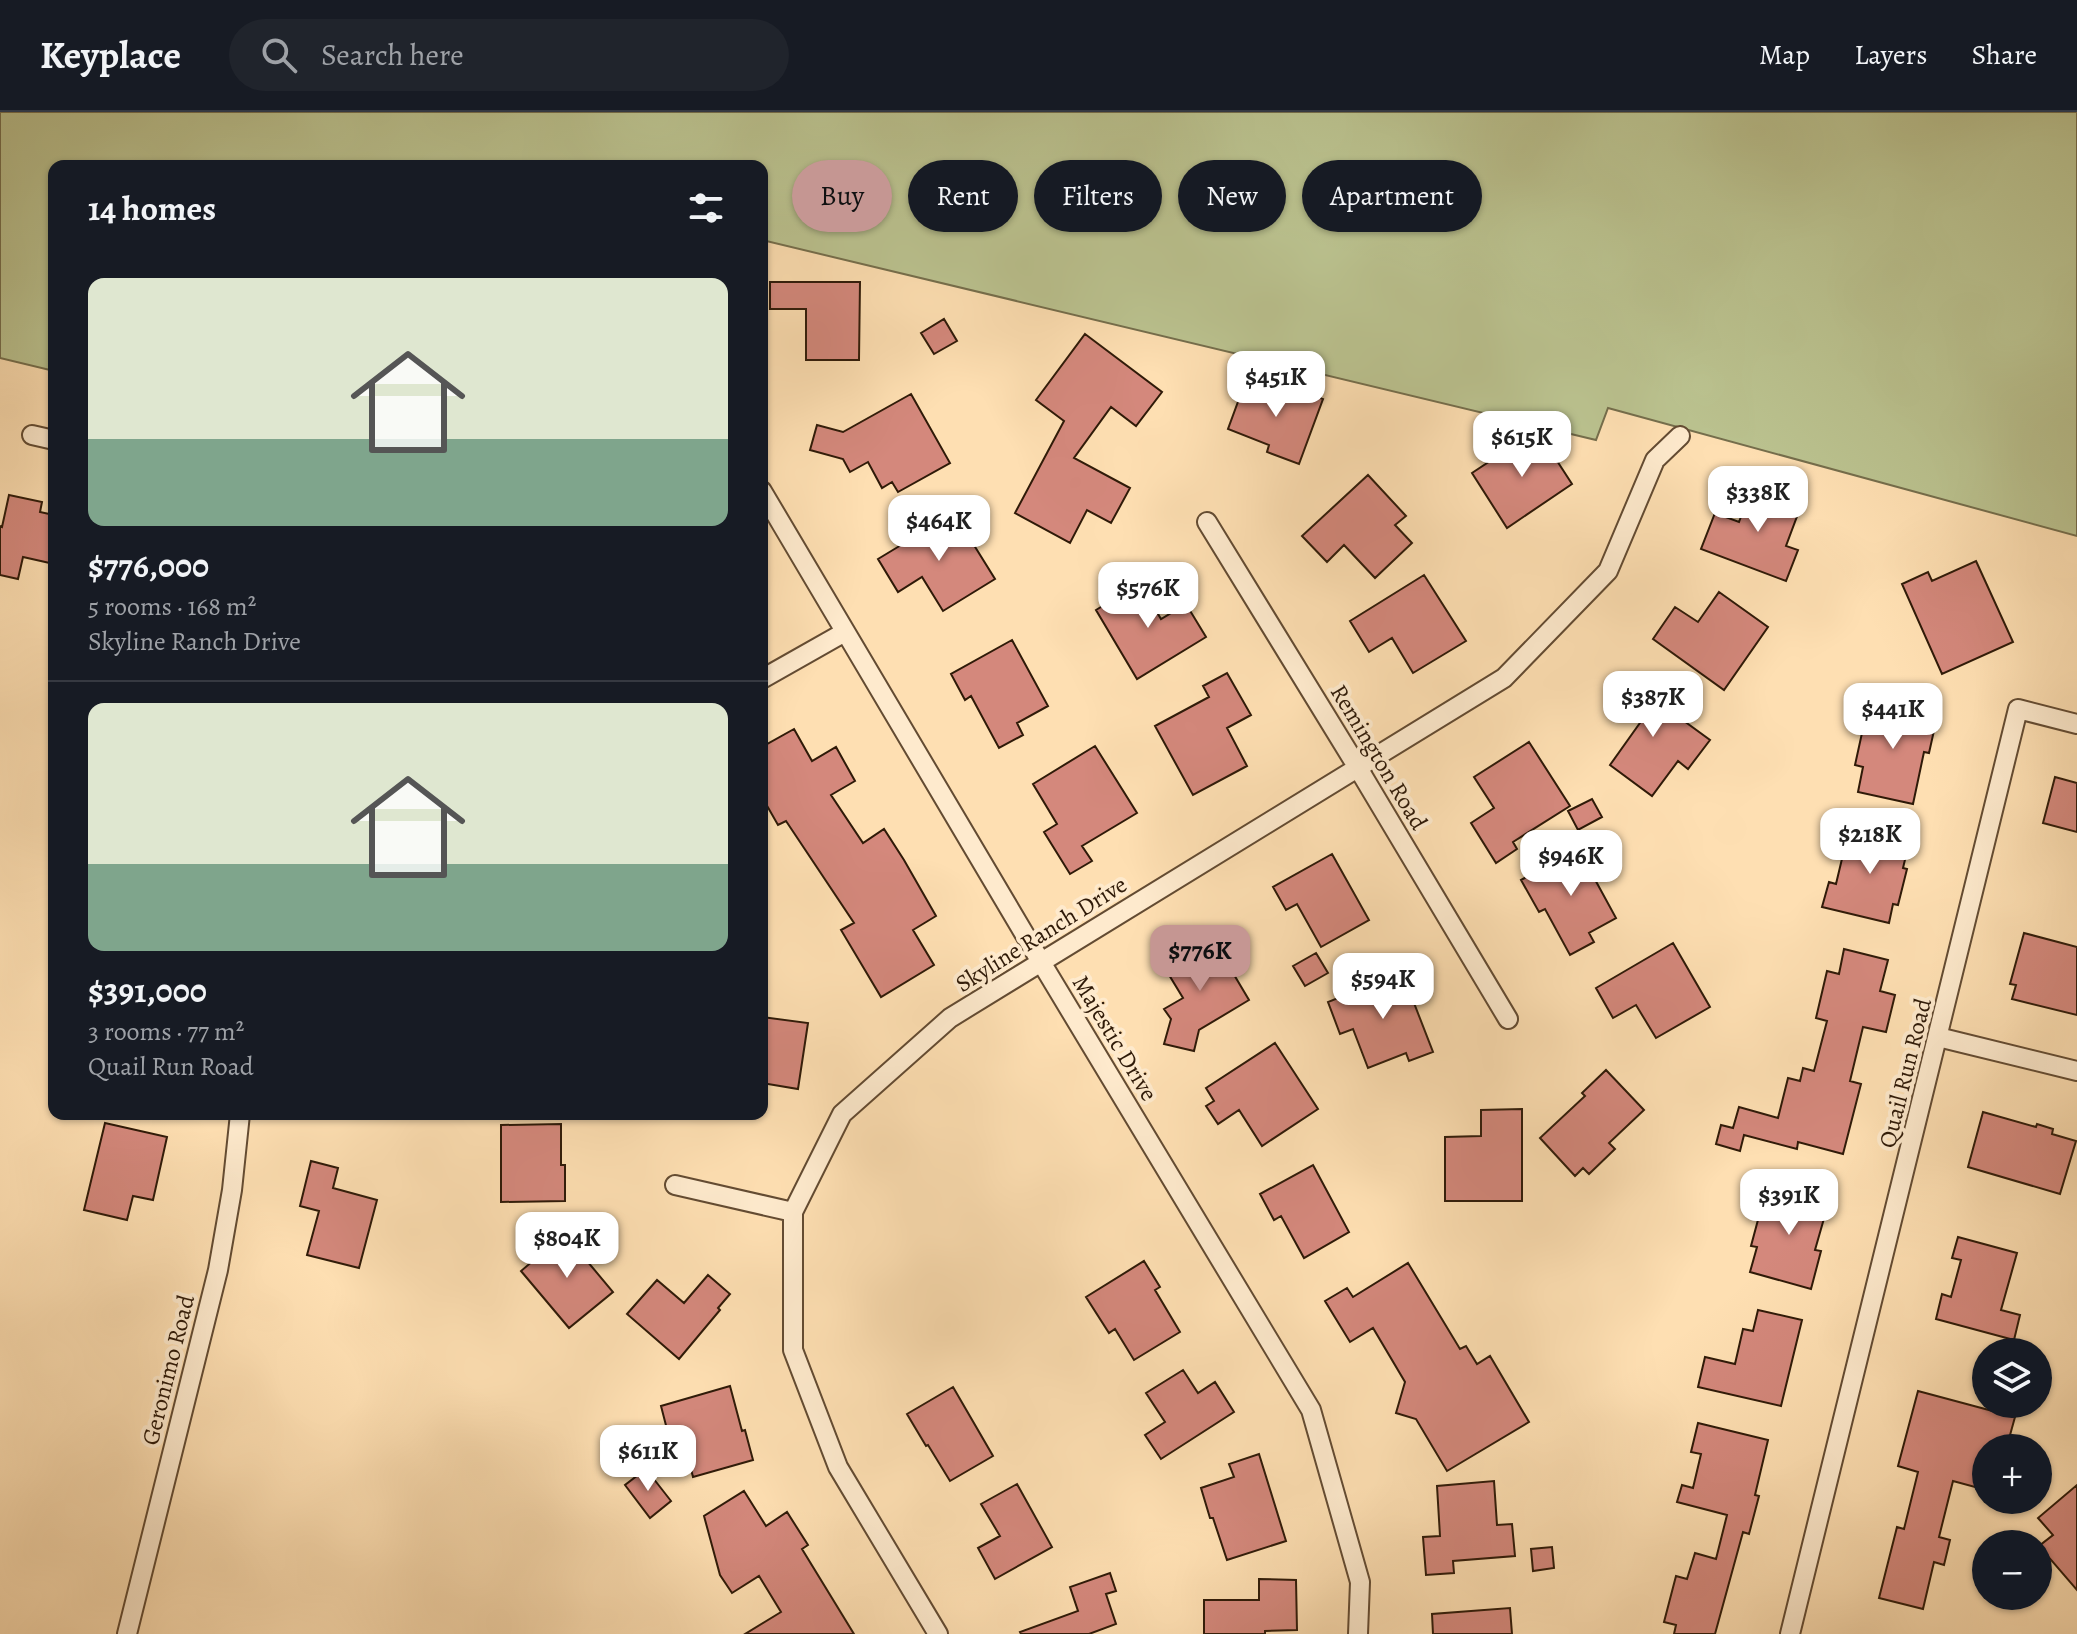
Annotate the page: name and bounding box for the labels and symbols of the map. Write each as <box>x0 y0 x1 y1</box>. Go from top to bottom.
pin: $451K <box>1220 351 1332 419</box>
pin: $615K <box>1466 411 1578 479</box>
pin: $338K <box>1702 466 1814 534</box>
pin: $464K <box>883 495 995 563</box>
pin: $576K <box>1092 562 1204 630</box>
pin: $387K <box>1597 671 1709 739</box>
street label: Remington Road <box>1323 678 1435 836</box>
pin: $441K <box>1837 683 1949 751</box>
pin: $218K <box>1814 808 1926 876</box>
pin: $946K <box>1515 830 1627 898</box>
street label: Skyline Ranch Drive <box>949 868 1133 1000</box>
pin: $776K <box>1144 925 1256 993</box>
pin: $594K <box>1327 953 1439 1021</box>
street label: Majestic Drive <box>1065 969 1165 1107</box>
street label: Quail Run Road <box>1871 995 1939 1151</box>
pin: $391K <box>1733 1169 1845 1237</box>
pin: $804K <box>511 1212 623 1280</box>
street label: Geronimo Road <box>134 1291 202 1448</box>
pin: $611K <box>592 1425 704 1493</box>

